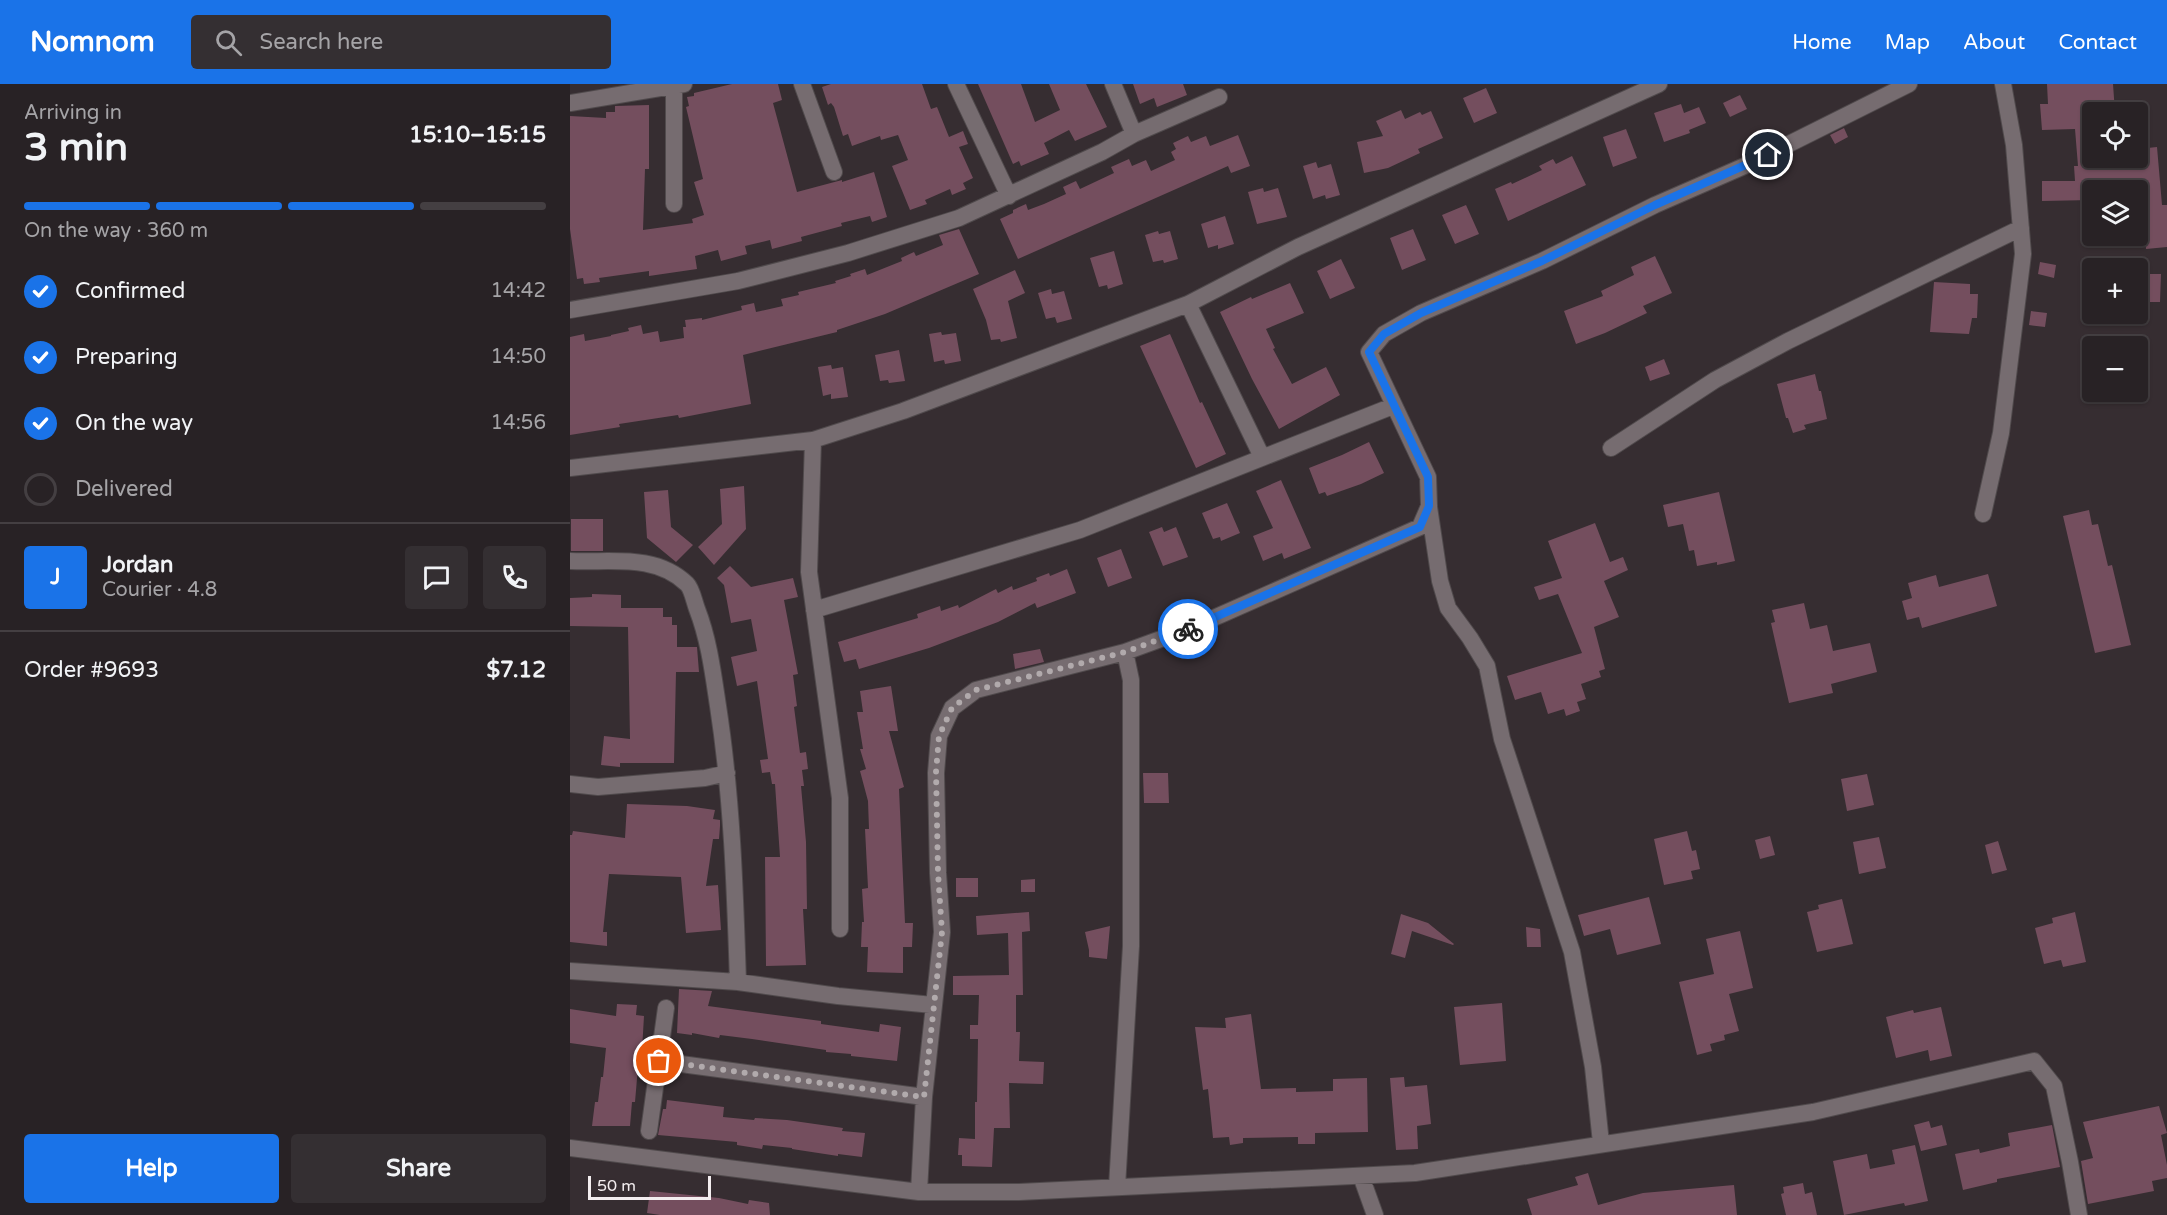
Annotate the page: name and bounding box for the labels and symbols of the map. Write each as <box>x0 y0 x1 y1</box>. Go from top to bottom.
pin <box>1742 129 1793 180</box>
courier <box>1158 599 1218 659</box>
pin <box>633 1035 684 1086</box>
scale bar <box>588 1173 711 1200</box>

